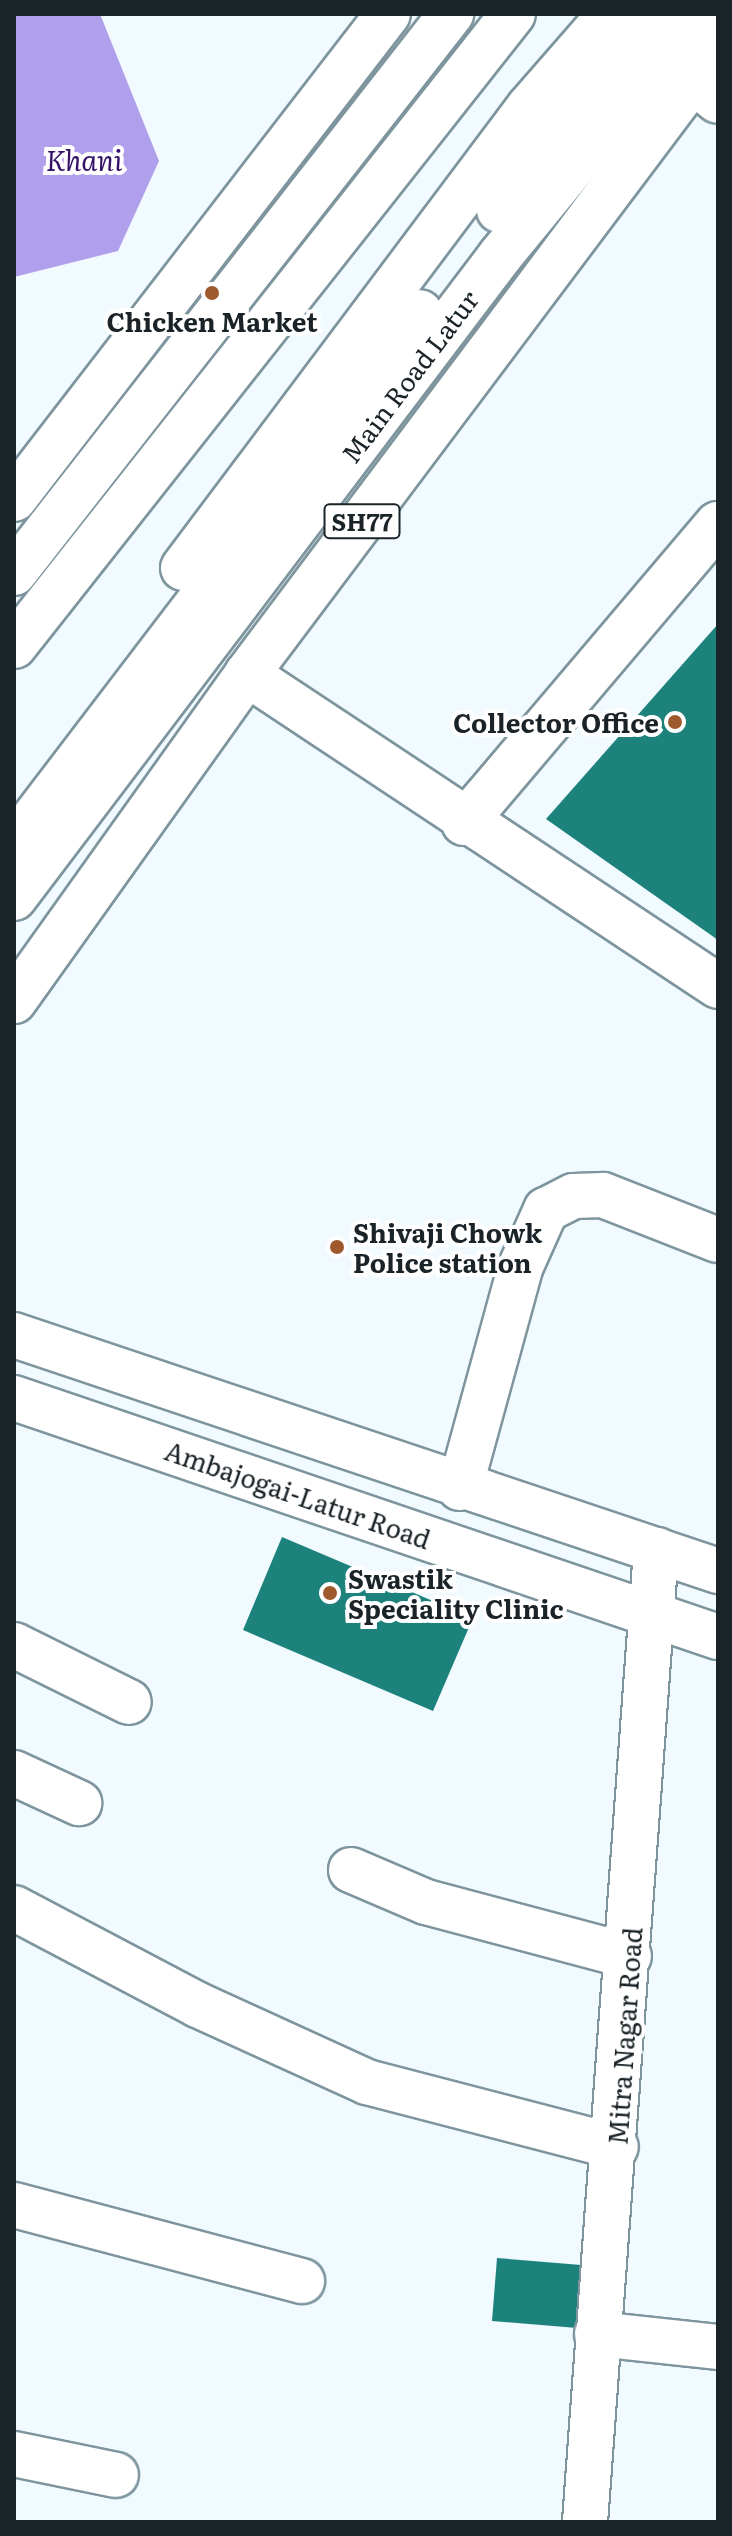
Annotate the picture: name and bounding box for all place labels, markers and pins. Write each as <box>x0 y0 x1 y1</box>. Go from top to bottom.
marker: Chicken Market <box>203 284 221 302</box>
place label: Chicken Market <box>106 305 318 337</box>
place label: Collector Office <box>453 706 659 738</box>
marker: Collector Office <box>666 713 684 731</box>
place label: Shivaji Chowk Police station <box>353 1216 542 1278</box>
marker: Shivaji Chowk Police station <box>328 1238 346 1256</box>
place label: Swastik Speciality Clinic <box>348 1562 564 1624</box>
marker: Swastik Speciality Clinic <box>319 1582 341 1604</box>

